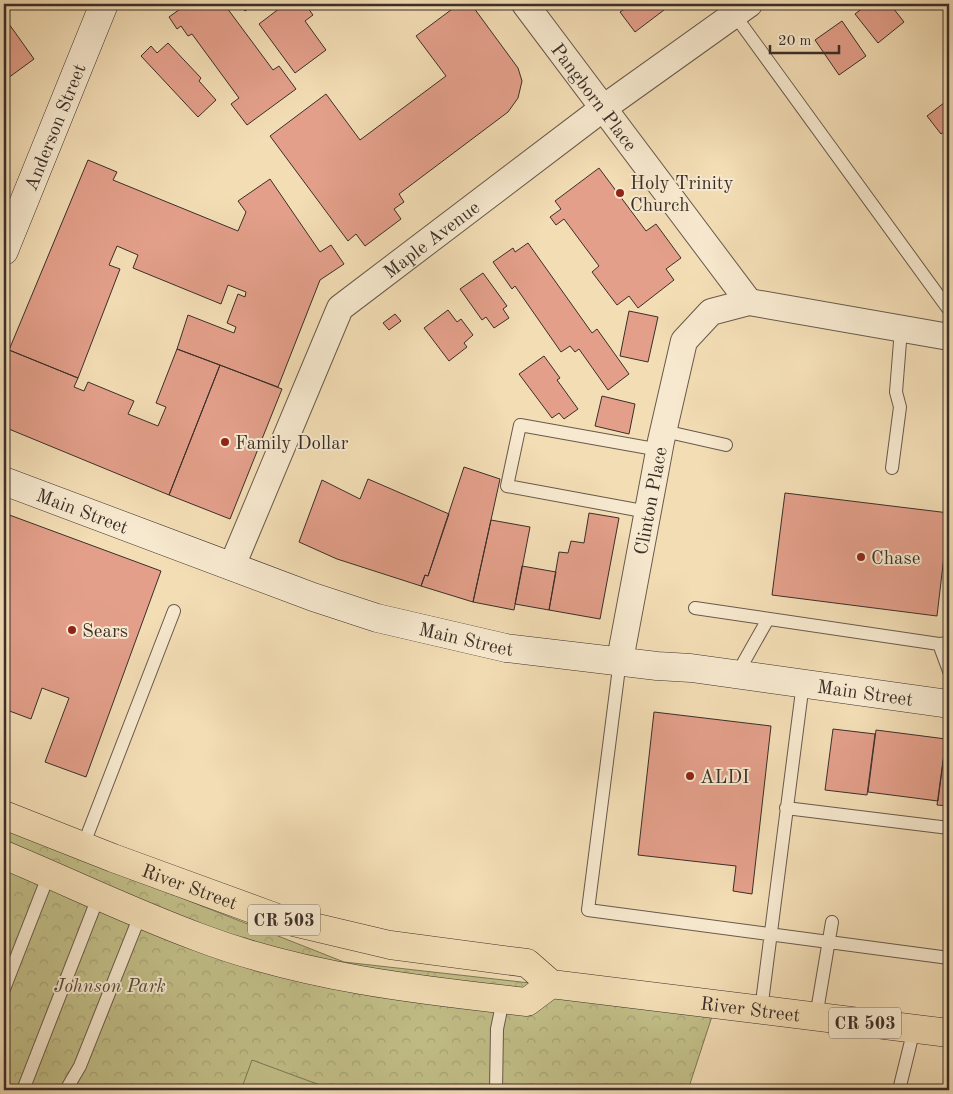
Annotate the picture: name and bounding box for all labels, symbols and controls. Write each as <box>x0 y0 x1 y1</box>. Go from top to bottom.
scale bar <box>770 22 839 54</box>
text: 20 m <box>778 34 812 49</box>
street label: Pangborn Place <box>546 41 639 156</box>
street label: Anderson Street <box>22 62 91 194</box>
place label: Holy Trinity Church <box>630 175 734 216</box>
marker: Holy Trinity Church <box>614 187 626 199</box>
street label: Maple Avenue <box>381 199 484 283</box>
place label: Family Dollar <box>235 435 349 454</box>
marker: Family Dollar <box>219 436 231 448</box>
street label: Clinton Place <box>633 446 672 557</box>
street label: Main Street <box>33 487 130 539</box>
place label: Chase <box>871 550 920 569</box>
marker: Chase <box>855 551 867 563</box>
street label: Main Street <box>417 621 514 661</box>
place label: Sears <box>82 623 128 642</box>
marker: Sears <box>66 624 78 636</box>
street label: Main Street <box>816 679 914 711</box>
place label: ALDI <box>700 769 750 788</box>
marker: ALDI <box>684 770 696 782</box>
street label: River Street <box>139 862 239 915</box>
road number: CR 503 <box>248 904 320 936</box>
park label: Johnson Park <box>54 978 166 997</box>
street label: River Street <box>699 995 801 1027</box>
road number: CR 503 <box>829 1008 901 1038</box>

